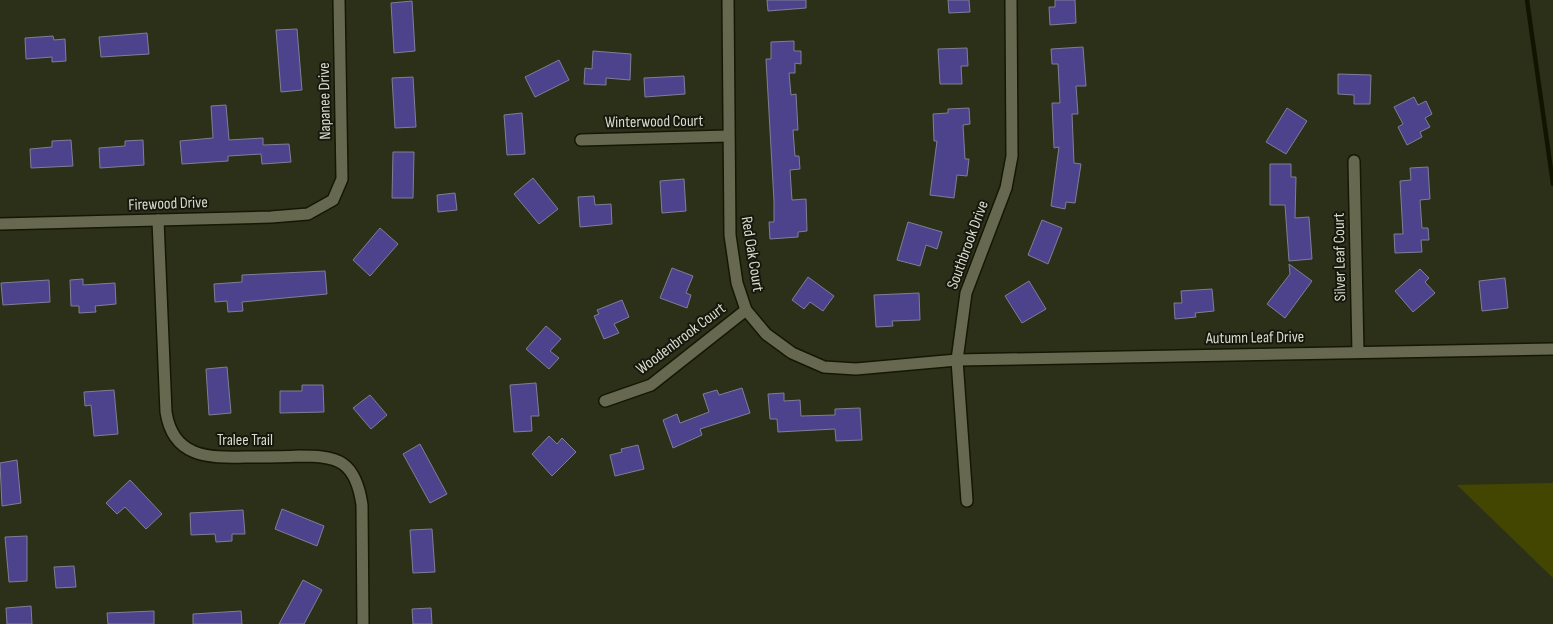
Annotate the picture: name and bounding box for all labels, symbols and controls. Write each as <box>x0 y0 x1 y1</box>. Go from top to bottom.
street label: Napanee Drive <box>315 62 335 140</box>
street label: Winterwood Court <box>605 112 703 132</box>
street label: Firewood Drive <box>128 193 208 215</box>
street label: Southbrook Drive <box>943 198 993 292</box>
street label: Silver Leaf Court <box>1330 212 1350 301</box>
street label: Red Oak Court <box>737 215 767 293</box>
street label: Woodenbrook Court <box>633 299 729 379</box>
street label: Autumn Leaf Drive <box>1205 328 1304 348</box>
street label: Tralee Trail <box>217 431 273 450</box>

